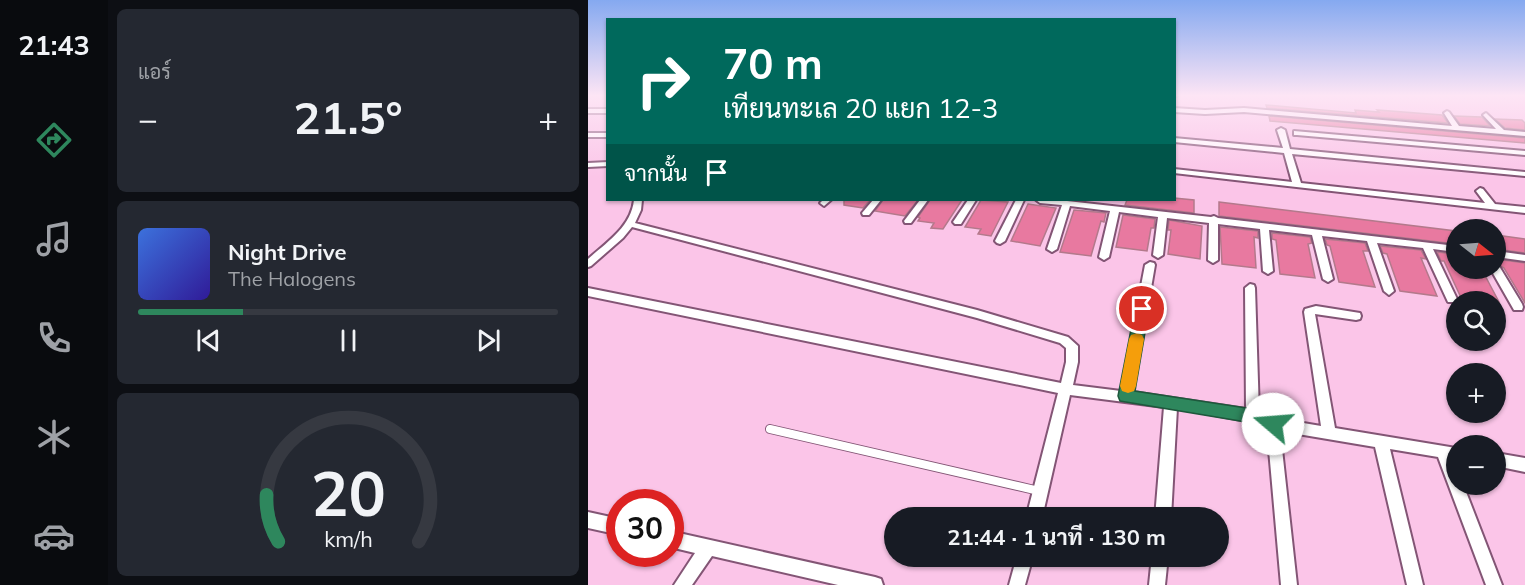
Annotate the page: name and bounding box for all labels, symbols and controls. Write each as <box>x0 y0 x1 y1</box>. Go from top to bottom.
text: 21:43 <box>18 28 90 62</box>
text: 70 m <box>723 37 823 90</box>
icon: right <box>624 42 702 120</box>
text: แอร์ <box>138 59 171 84</box>
text: 21.5° <box>293 89 403 145</box>
text: เทียนทะเล 20 แยก 12-3 <box>723 91 998 125</box>
text: − <box>138 98 158 139</box>
text: + <box>538 98 558 139</box>
icon: directions <box>33 119 75 161</box>
icon: arrive <box>700 156 733 189</box>
text: จากนั้น <box>624 159 688 187</box>
icon: music <box>33 218 75 260</box>
north arrow <box>1446 219 1506 279</box>
map controls <box>1446 219 1506 495</box>
text: Night Drive <box>228 238 347 266</box>
text: The Halogens <box>228 266 356 291</box>
pin <box>1116 283 1167 334</box>
button: search <box>1446 291 1506 351</box>
icon: arrive <box>1125 292 1158 325</box>
icon: phone <box>33 317 75 359</box>
icon: previous <box>192 324 225 357</box>
icon: pause <box>332 324 365 357</box>
icon: next <box>472 324 505 357</box>
button: + <box>1446 363 1506 423</box>
position arrow <box>1241 392 1305 456</box>
icon: climate <box>33 416 75 458</box>
button: − <box>1446 435 1506 495</box>
text: 20 <box>311 453 385 532</box>
speed limit sign: 30 <box>606 489 684 567</box>
icon: car <box>33 515 75 557</box>
text: 21:44 · 1 นาที · 130 m <box>947 523 1166 551</box>
text: km/h <box>324 525 372 552</box>

